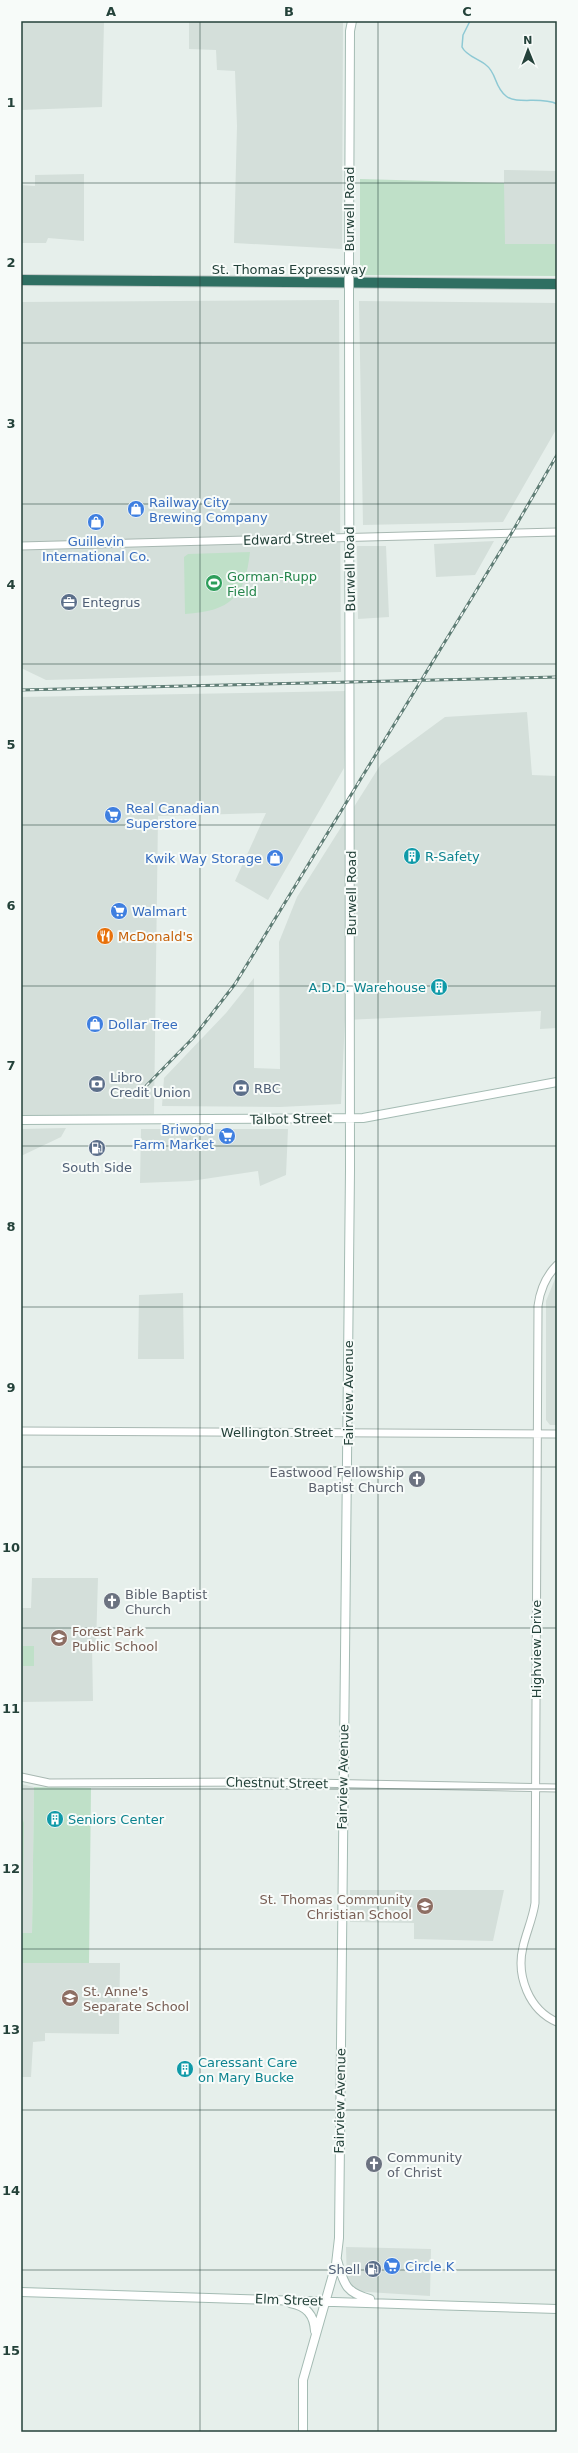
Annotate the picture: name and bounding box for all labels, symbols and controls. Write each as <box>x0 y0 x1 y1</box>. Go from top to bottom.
text: A <box>106 4 116 19</box>
text: B <box>284 4 294 19</box>
text: C <box>462 4 472 19</box>
north arrow <box>508 30 548 70</box>
text: N <box>523 34 533 47</box>
text: 1 <box>6 95 16 110</box>
street label: Burwell Road <box>342 166 357 252</box>
text: 2 <box>6 255 16 270</box>
street label: St. Thomas Expressway <box>212 262 366 277</box>
text: 3 <box>6 416 16 431</box>
place label: Railway City Brewing Company <box>149 495 268 525</box>
shop icon: Railway City Brewing Company <box>126 499 146 519</box>
shop icon: Guillevin International Co. <box>86 512 106 532</box>
street label: Burwell Road <box>342 526 358 612</box>
street label: Edward Street <box>243 530 335 548</box>
place label: Guillevin International Co. <box>42 534 150 564</box>
place label: Gorman-Rupp Field <box>227 569 317 599</box>
sports icon: Gorman-Rupp Field <box>204 573 224 593</box>
text: 4 <box>6 577 16 592</box>
office icon: Entegrus <box>59 592 79 612</box>
place label: Entegrus <box>82 595 140 610</box>
text: 5 <box>6 737 16 752</box>
place label: Real Canadian Superstore <box>126 801 219 831</box>
supermarket icon: Real Canadian Superstore <box>103 805 123 825</box>
building icon: R-Safety <box>402 846 422 866</box>
shop icon: Kwik Way Storage <box>265 848 285 868</box>
place label: R-Safety <box>425 849 480 864</box>
street label: Burwell Road <box>344 850 359 936</box>
place label: Kwik Way Storage <box>145 851 262 866</box>
text: 6 <box>6 898 16 913</box>
supermarket icon: Walmart <box>109 901 129 921</box>
place label: Walmart <box>132 904 187 919</box>
restaurant icon: McDonald's <box>95 926 115 946</box>
place label: McDonald's <box>118 929 193 944</box>
building icon: A.D.D. Warehouse <box>429 977 449 997</box>
place label: A.D.D. Warehouse <box>309 980 426 995</box>
shop icon: Dollar Tree <box>85 1014 105 1034</box>
place label: Dollar Tree <box>108 1017 178 1032</box>
text: 7 <box>6 1058 16 1073</box>
place label: Libro Credit Union <box>110 1070 191 1100</box>
bank icon: Libro Credit Union <box>87 1074 107 1094</box>
bank icon: RBC <box>231 1078 251 1098</box>
place label: RBC <box>254 1081 281 1096</box>
street label: Talbot Street <box>249 1111 332 1127</box>
place label: Briwood Farm Market <box>133 1122 214 1152</box>
supermarket icon: Briwood Farm Market <box>217 1126 237 1146</box>
fuel station icon: South Side <box>87 1138 107 1158</box>
place label: South Side <box>62 1160 132 1175</box>
text: 8 <box>6 1219 16 1234</box>
street label: Fairview Avenue <box>341 1340 356 1446</box>
text: 9 <box>6 1380 16 1395</box>
street label: Wellington Street <box>221 1425 333 1440</box>
place label: Eastwood Fellowship Baptist Church <box>270 1465 404 1495</box>
church icon: Eastwood Fellowship Baptist Church <box>407 1469 427 1489</box>
text: 10 <box>2 1540 20 1555</box>
place label: Bible Baptist Church <box>125 1587 207 1617</box>
church icon: Bible Baptist Church <box>102 1591 122 1611</box>
street label: Highview Drive <box>529 1600 544 1698</box>
place label: Forest Park Public School <box>72 1624 158 1654</box>
school or university icon: Forest Park Public School <box>49 1628 69 1648</box>
text: 11 <box>2 1701 20 1716</box>
street label: Fairview Avenue <box>335 1724 351 1830</box>
street label: Chestnut Street <box>226 1775 328 1791</box>
building icon: Seniors Center <box>45 1809 65 1829</box>
place label: Seniors Center <box>68 1812 165 1827</box>
text: 12 <box>2 1861 20 1876</box>
place label: St. Thomas Community Christian School <box>259 1892 412 1922</box>
school or university icon: St. Thomas Community Christian School <box>415 1896 435 1916</box>
place label: St. Anne's Separate School <box>83 1984 189 2014</box>
school or university icon: St. Anne's Separate School <box>60 1988 80 2008</box>
text: 13 <box>2 2022 20 2037</box>
street label: Fairview Avenue <box>332 2048 348 2154</box>
place label: Caressant Care on Mary Bucke <box>198 2055 297 2085</box>
building icon: Caressant Care on Mary Bucke <box>175 2059 195 2079</box>
place label: Community of Christ <box>387 2150 463 2180</box>
church icon: Community of Christ <box>364 2154 384 2174</box>
text: 14 <box>2 2183 20 2198</box>
supermarket icon: Circle K <box>382 2256 402 2276</box>
fuel station icon: Shell <box>363 2259 383 2279</box>
place label: Circle K <box>405 2259 455 2274</box>
place label: Shell <box>328 2262 360 2277</box>
street label: Elm Street <box>255 2291 323 2309</box>
text: 15 <box>2 2343 20 2358</box>

